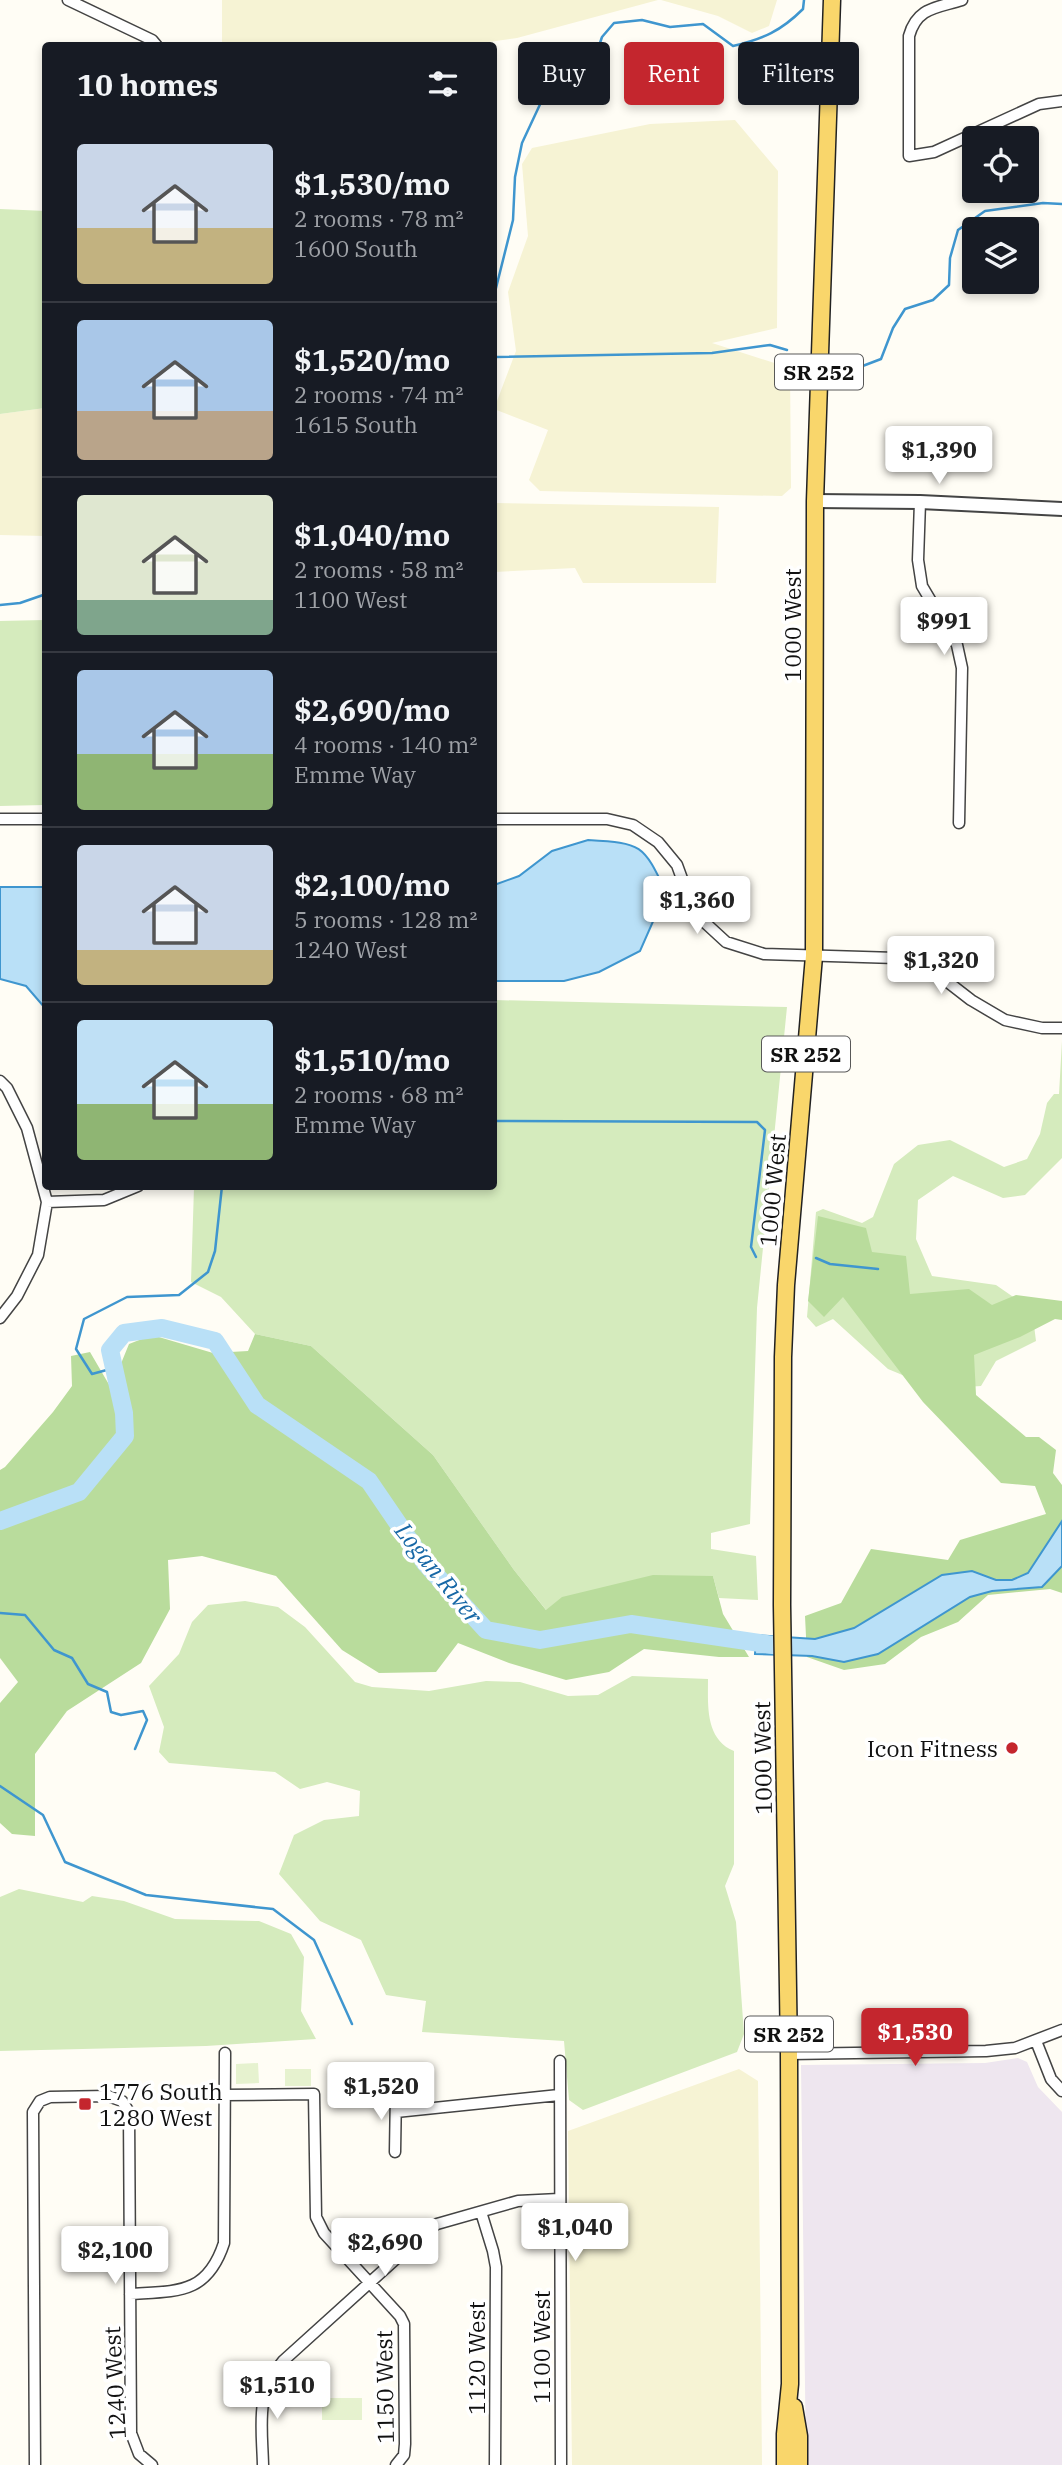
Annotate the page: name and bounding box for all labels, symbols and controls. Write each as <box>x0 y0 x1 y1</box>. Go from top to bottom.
chip: Buy <box>518 42 610 105</box>
chip: Rent <box>624 42 724 105</box>
chip: Filters <box>738 42 859 105</box>
text: 10 homes <box>77 65 218 104</box>
icon: filters <box>424 65 462 103</box>
map controls <box>962 126 1039 294</box>
button: locate <box>962 126 1039 203</box>
text: $1,530/mo <box>294 164 450 203</box>
icon: home <box>133 172 217 256</box>
text: 2 rooms · 78 m² <box>294 203 464 233</box>
button: layers <box>962 217 1039 294</box>
text: 1600 South <box>294 233 418 263</box>
text: $1,520/mo <box>294 340 450 379</box>
icon: home <box>133 348 217 432</box>
road number: SR 252 <box>775 354 863 390</box>
text: 2 rooms · 74 m² <box>294 379 464 409</box>
text: 1615 South <box>294 409 418 439</box>
pin: $1,390 <box>882 426 996 486</box>
text: $1,390 <box>901 434 977 464</box>
text: $1,040/mo <box>294 515 450 554</box>
icon: home <box>133 523 217 607</box>
text: 2 rooms · 58 m² <box>294 554 464 584</box>
street label: 1000 West <box>777 568 807 682</box>
text: 1100 West <box>294 584 407 614</box>
pin: $991 <box>903 598 985 657</box>
text: $991 <box>916 605 972 635</box>
text: $2,690/mo <box>294 690 450 729</box>
icon: home <box>133 698 217 782</box>
text: 4 rooms · 140 m² <box>294 729 477 759</box>
text: Emme Way <box>294 759 416 789</box>
text: $2,100/mo <box>294 865 450 904</box>
icon: home <box>133 873 217 957</box>
pin: $1,360 <box>640 876 754 936</box>
text: $1,360 <box>659 884 735 914</box>
text: 5 rooms · 128 m² <box>294 904 477 934</box>
text: 1240 West <box>294 934 407 964</box>
pin: $1,320 <box>884 936 998 996</box>
text: $1,320 <box>903 944 979 974</box>
road number: SR 252 <box>762 1036 850 1072</box>
text: $1,510/mo <box>294 1040 450 1079</box>
icon: home <box>133 1048 217 1132</box>
text: 2 rooms · 68 m² <box>294 1079 464 1109</box>
text: Emme Way <box>294 1109 416 1139</box>
street label: 1000 West <box>752 1132 792 1248</box>
water label: Logan River <box>388 1515 491 1632</box>
street label: 1000 West <box>746 1701 778 1815</box>
place label: Icon Fitness <box>867 1733 998 1763</box>
marker: Icon Fitness <box>1004 1740 1020 1756</box>
pin: $1,530 <box>858 2008 972 2068</box>
road number: SR 252 <box>745 2016 833 2052</box>
text: $1,530 <box>877 2016 953 2046</box>
pin: $1,520 <box>324 2062 438 2122</box>
text: $1,520 <box>343 2070 419 2100</box>
place label: 1776 South 1280 West <box>99 2076 223 2132</box>
marker: 1776 South 1280 West <box>77 2096 93 2112</box>
pin: $1,040 <box>518 2204 632 2263</box>
text: $1,040 <box>537 2211 613 2241</box>
pin: $2,690 <box>328 2218 442 2278</box>
pin: $2,100 <box>58 2226 172 2286</box>
text: $2,690 <box>347 2226 423 2256</box>
text: $2,100 <box>77 2234 153 2264</box>
street label: 1100 West <box>526 2290 556 2404</box>
street label: 1120 West <box>461 2301 491 2415</box>
street label: 1240 West <box>96 2326 132 2440</box>
street label: 1150 West <box>368 2330 400 2444</box>
pin: $1,510 <box>220 2362 334 2421</box>
text: $1,510 <box>239 2369 315 2399</box>

